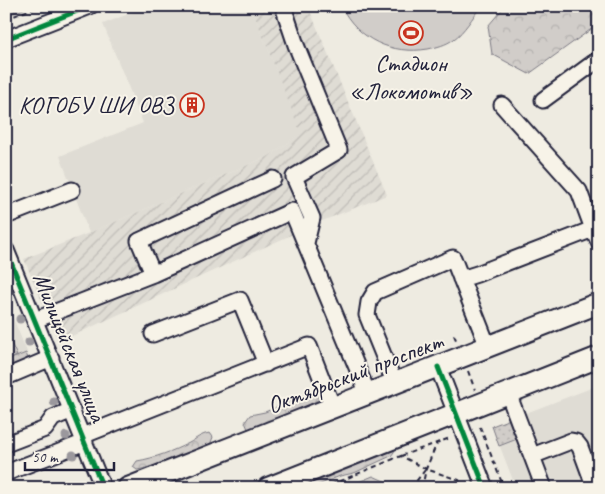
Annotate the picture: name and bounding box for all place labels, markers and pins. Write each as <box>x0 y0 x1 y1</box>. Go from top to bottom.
sports icon: Cтадион «Локомотив» <box>398 20 424 46</box>
place label: Cтадион «Локомотив» <box>349 48 473 106</box>
place label: КОГОБУ ШИ ОВЗ <box>19 90 175 120</box>
building icon: КОГОБУ ШИ ОВЗ <box>179 92 205 118</box>

